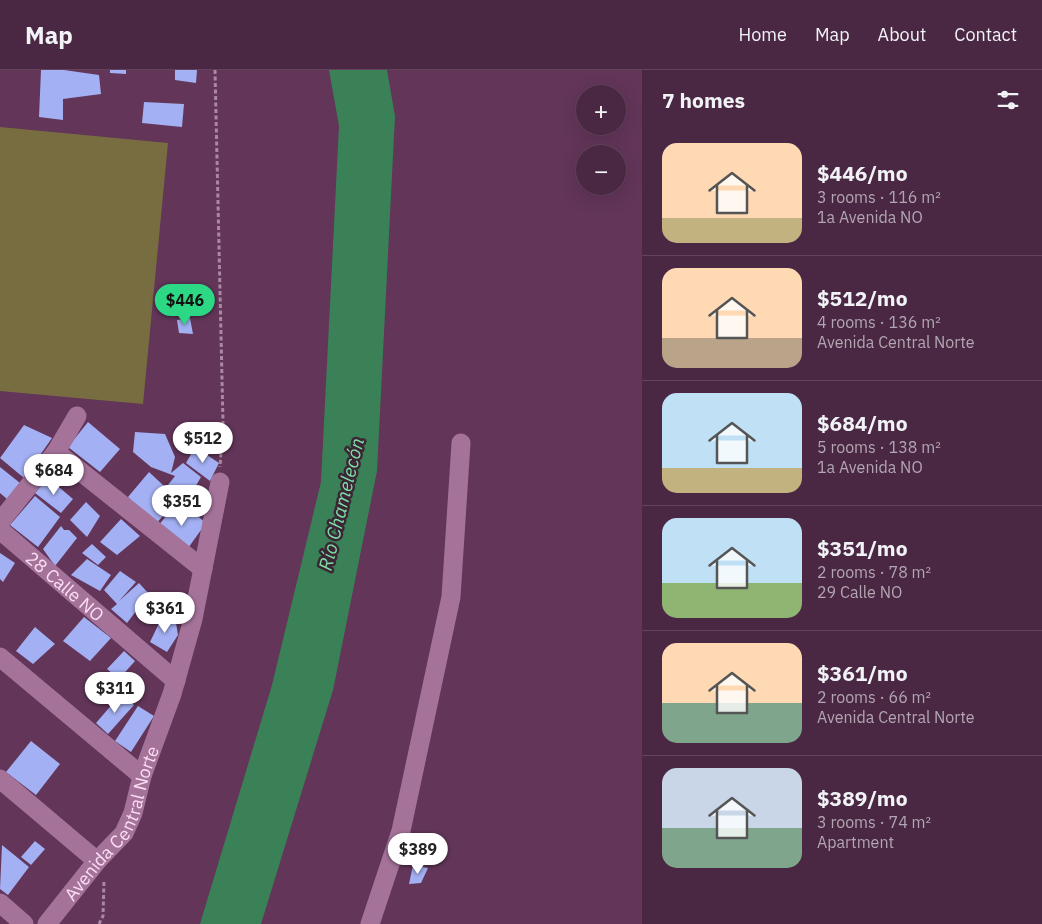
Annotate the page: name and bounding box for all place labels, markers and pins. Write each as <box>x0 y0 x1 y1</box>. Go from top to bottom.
pin: $446 <box>155 284 215 326</box>
pin: $512 <box>173 422 233 464</box>
pin: $684 <box>24 454 84 496</box>
pin: $351 <box>152 484 212 527</box>
pin: $361 <box>135 592 195 634</box>
pin: $311 <box>85 672 145 714</box>
pin: $389 <box>388 832 448 875</box>

